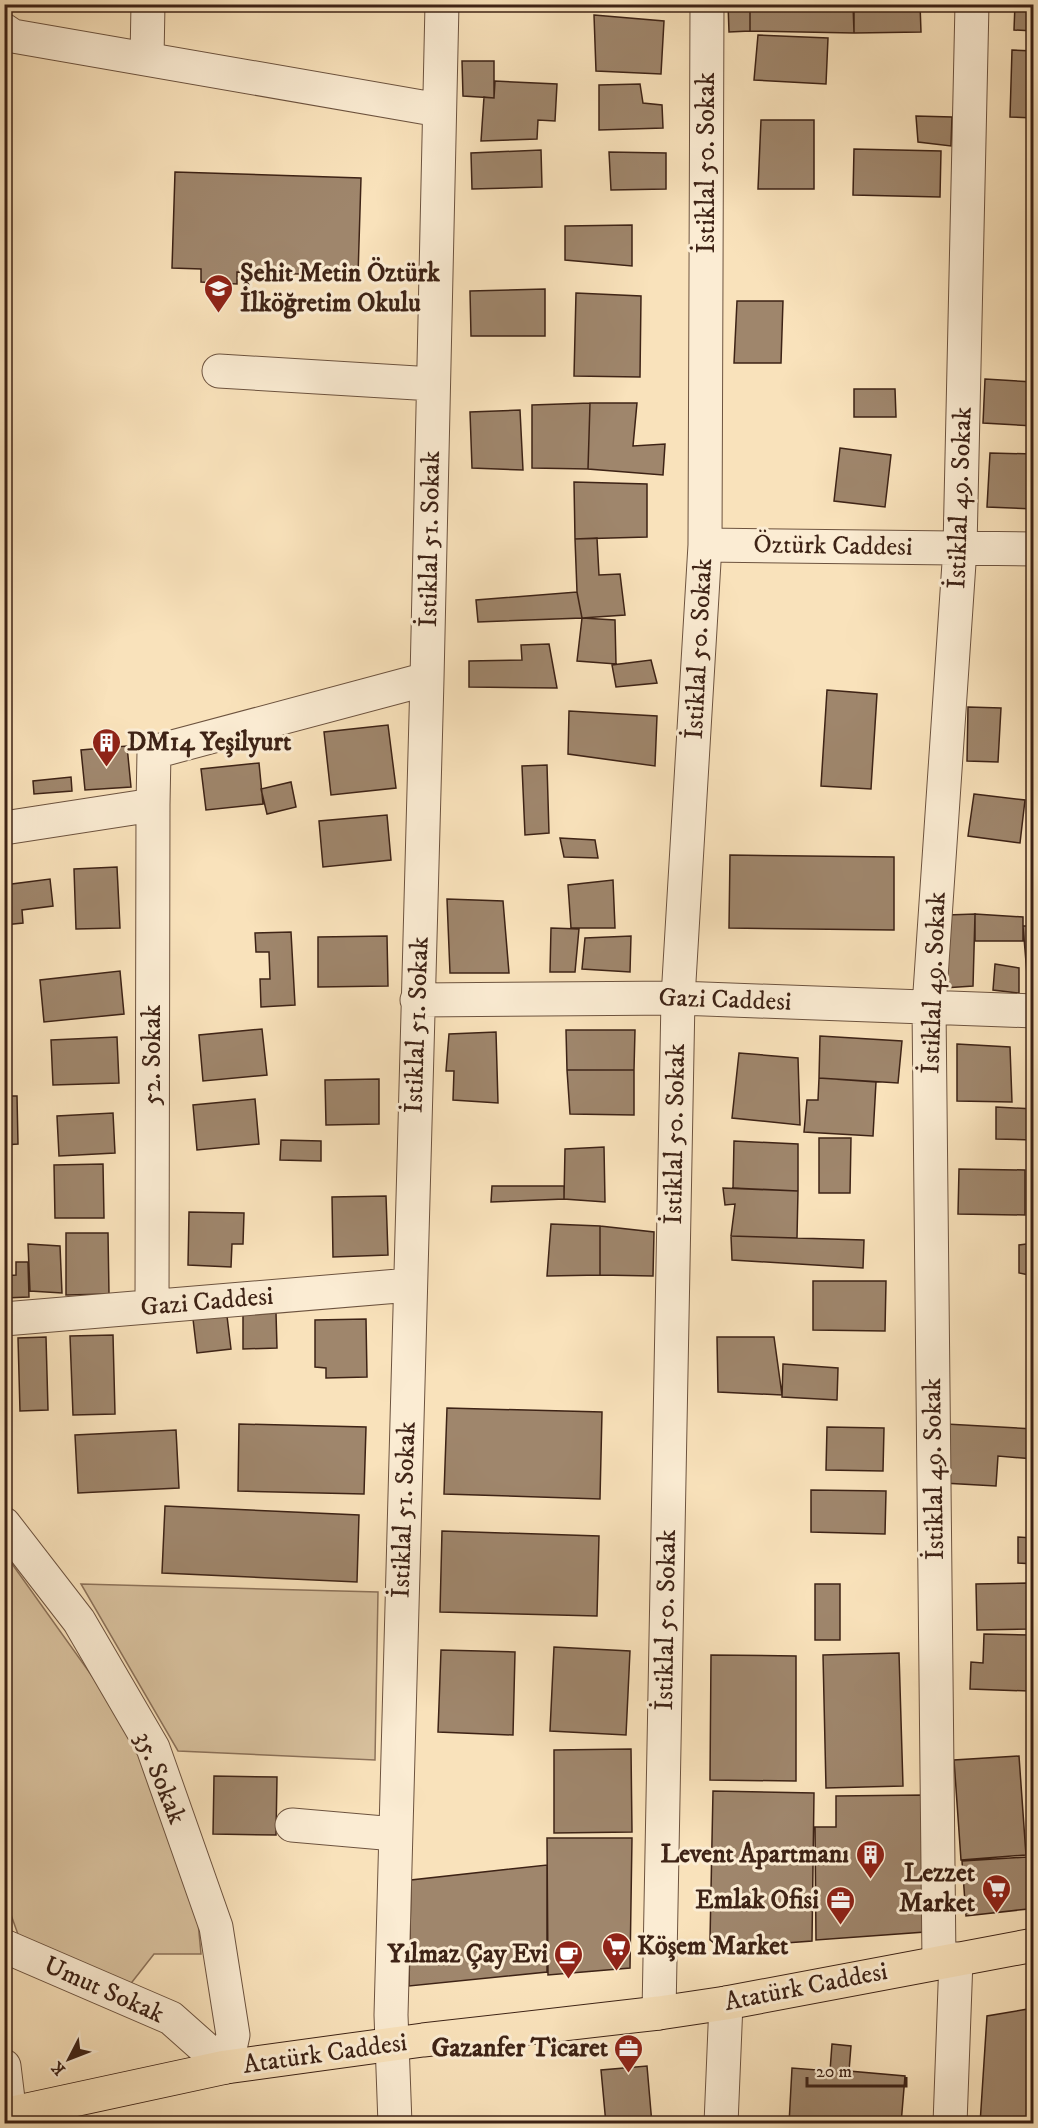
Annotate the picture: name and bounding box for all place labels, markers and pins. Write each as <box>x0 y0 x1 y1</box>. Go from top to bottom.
place label: Şehit Metin Öztürk İlköğretim Okulu <box>240 256 441 320</box>
school or university icon: Şehit Metin Öztürk İlköğretim Okulu <box>203 272 235 314</box>
building icon: DM14 Yeşilyurt <box>90 726 122 768</box>
place label: DM14 Yeşilyurt <box>127 726 292 759</box>
place label: Levent Apartmanı <box>660 1838 849 1871</box>
building icon: Levent Apartmanı <box>854 1838 886 1880</box>
place label: Lezzet Market <box>899 1857 976 1920</box>
supermarket icon: Lezzet Market <box>980 1872 1012 1914</box>
place label: Emlak Ofisi <box>695 1884 819 1917</box>
office icon: Emlak Ofisi <box>824 1884 856 1926</box>
supermarket icon: Köşem Market <box>600 1930 632 1972</box>
place label: Köşem Market <box>637 1930 789 1963</box>
place label: Yılmaz Çay Evi <box>387 1938 548 1971</box>
cafe icon: Yılmaz Çay Evi <box>553 1938 585 1980</box>
place label: Gazanfer Ticaret <box>431 2032 609 2065</box>
office icon: Gazanfer Ticaret <box>613 2032 645 2074</box>

